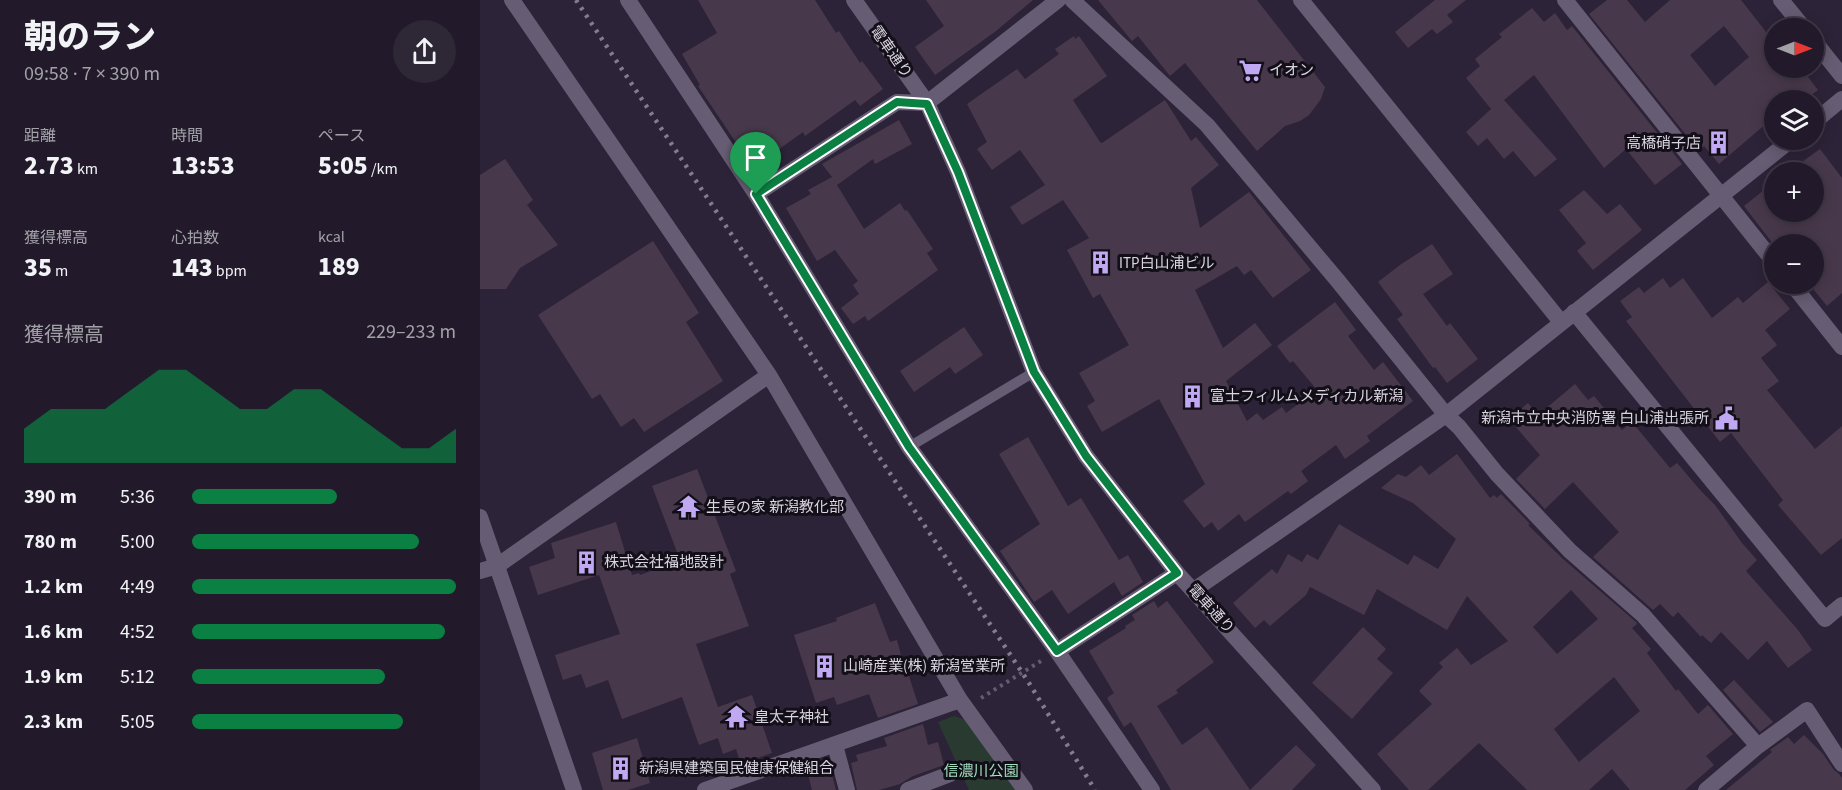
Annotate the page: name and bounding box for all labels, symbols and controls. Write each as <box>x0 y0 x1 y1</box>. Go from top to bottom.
text: 朝のラン <box>24 14 156 61</box>
north arrow <box>1764 18 1824 78</box>
map controls <box>1764 18 1824 294</box>
button: share <box>393 20 456 83</box>
street label: 電車通り <box>865 21 917 83</box>
supermarket icon: イオン <box>1238 57 1264 83</box>
text: 09:58 · 7 × 390 m <box>24 60 160 88</box>
place label: イオン <box>1269 60 1314 81</box>
button: layers <box>1764 90 1824 150</box>
text: 距離 <box>24 125 56 147</box>
text: 時間 <box>171 125 203 147</box>
text: ペース <box>318 125 365 147</box>
building icon: 高橋硝子店 <box>1706 130 1732 156</box>
pin <box>730 132 781 194</box>
place label: 高橋硝子店 <box>1626 133 1701 154</box>
icon: arrive <box>739 141 772 174</box>
text: 2.73 <box>24 147 74 184</box>
text: 13:53 <box>171 147 235 184</box>
text: 5:05 <box>318 147 368 184</box>
text: km <box>74 158 98 180</box>
text: /km <box>368 158 398 180</box>
button: + <box>1764 162 1824 222</box>
text: kcal <box>318 226 345 248</box>
text: 獲得標高 <box>24 227 88 249</box>
text: 心拍数 <box>171 227 219 249</box>
button: − <box>1764 234 1824 294</box>
text: 189 <box>318 248 360 285</box>
text: 35 <box>24 249 52 286</box>
text: 143 <box>171 249 213 286</box>
building icon: ITP白山浦ビル <box>1088 250 1114 276</box>
place label: ITP白山浦ビル <box>1119 253 1214 274</box>
text: m <box>52 260 68 282</box>
text: bpm <box>213 260 247 282</box>
text: 229–233 m <box>366 318 456 346</box>
text: 獲得標高 <box>24 321 104 349</box>
building icon: 富士フィルムメディカル新潟 <box>1179 383 1205 409</box>
place label: 富士フィルムメディカル新潟 <box>1210 386 1403 407</box>
public building icon: 新潟市立中央消防署 白山浦出張所 <box>1714 405 1740 431</box>
place label: 新潟市立中央消防署 白山浦出張所 <box>1481 408 1709 429</box>
text: 390 m <box>24 483 77 511</box>
text: 5:36 <box>120 483 155 511</box>
temple icon: 生長の家 新潟教化部 <box>675 494 701 520</box>
place label: 生長の家 新潟教化部 <box>706 497 844 518</box>
text: 780 m <box>24 528 77 556</box>
text: 5:00 <box>120 528 155 556</box>
building icon: 株式会社福地設計 <box>573 549 599 575</box>
place label: 株式会社福地設計 <box>604 552 724 573</box>
text: 1.2 km <box>24 573 83 601</box>
text: 4:49 <box>120 573 155 601</box>
street label: 電車通り <box>1183 580 1239 638</box>
text: 1.6 km <box>24 618 83 646</box>
text: 4:52 <box>120 618 155 646</box>
building icon: 山崎産業(株) 新潟営業所 <box>812 653 838 679</box>
place label: 山崎産業(株) 新潟営業所 <box>843 656 1005 677</box>
text: 1.9 km <box>24 663 83 691</box>
text: 5:12 <box>120 663 155 691</box>
temple icon: 皇太子神社 <box>723 704 749 730</box>
place label: 皇太子神社 <box>754 707 829 728</box>
text: 2.3 km <box>24 708 83 736</box>
text: 5:05 <box>120 708 155 736</box>
building icon: 新潟県建築国民健康保健組合 <box>608 755 634 781</box>
place label: 新潟県建築国民健康保健組合 <box>639 758 834 779</box>
park label: 信濃川公園 <box>943 761 1019 782</box>

